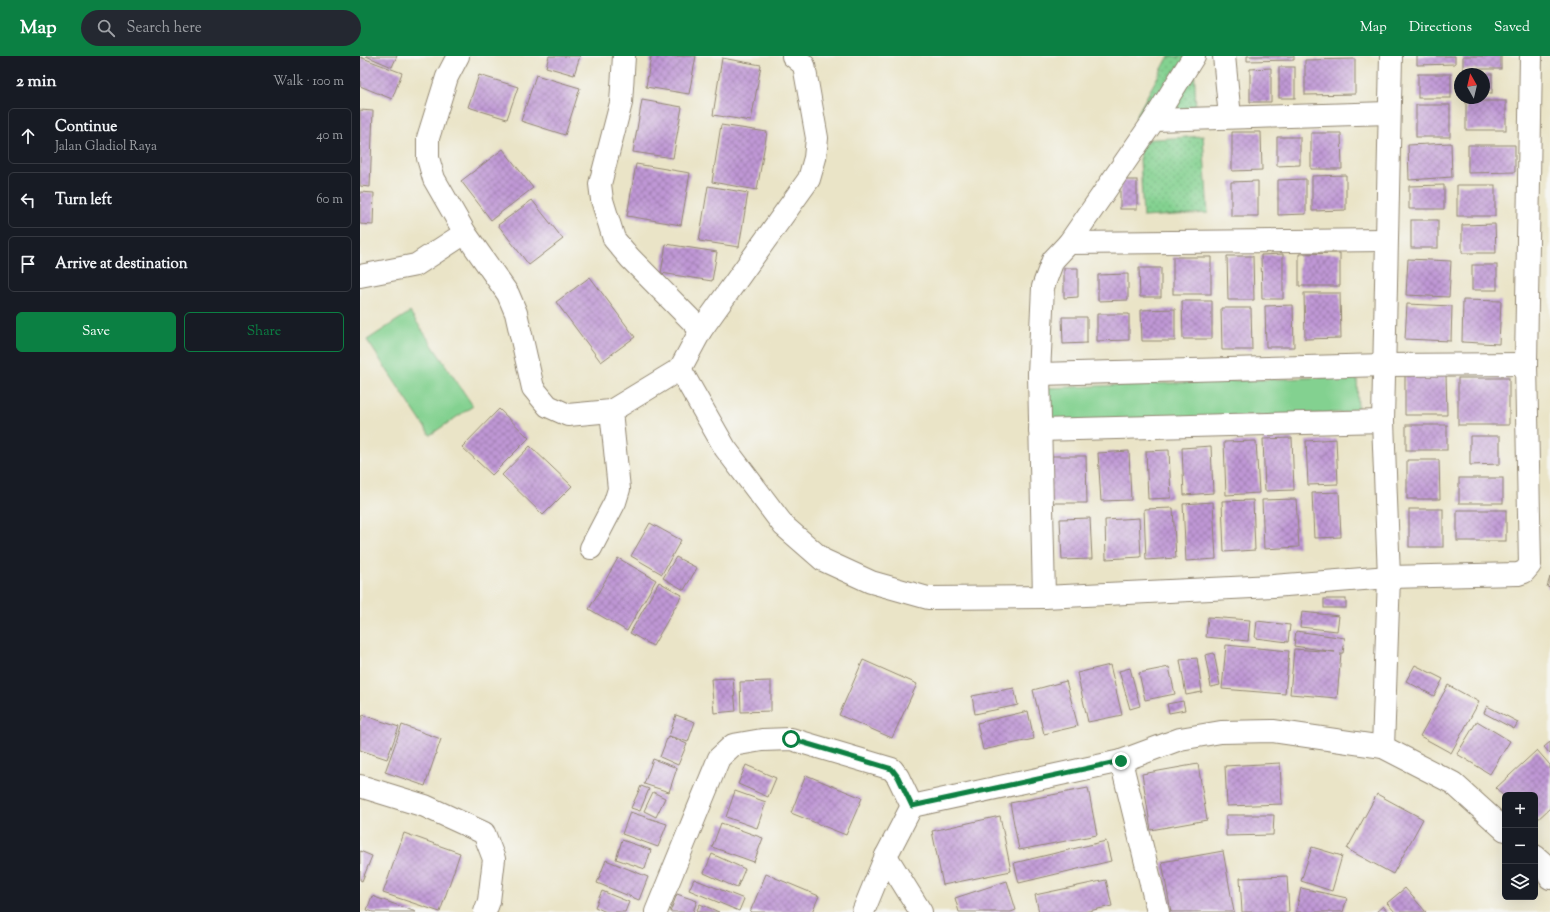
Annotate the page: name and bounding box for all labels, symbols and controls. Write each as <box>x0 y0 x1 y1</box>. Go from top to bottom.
search box <box>81 10 361 46</box>
text: Map <box>20 15 57 42</box>
icon: search <box>95 17 117 39</box>
text: Search here <box>127 18 202 39</box>
text: Map <box>1360 18 1387 38</box>
text: Directions <box>1409 18 1472 38</box>
text: Saved <box>1494 18 1530 38</box>
north arrow <box>1454 68 1490 104</box>
text: 2 min <box>16 70 57 94</box>
text: Walk · 100 m <box>273 73 344 91</box>
text: Continue <box>55 117 117 138</box>
icon: ahead <box>17 125 39 147</box>
text: 40 m <box>316 127 343 145</box>
text: Jalan Gladiol Raya <box>55 138 157 156</box>
icon: left <box>17 189 39 211</box>
text: Turn left <box>55 190 112 211</box>
text: 60 m <box>316 191 343 209</box>
icon: arrive <box>17 253 39 275</box>
text: Arrive at destination <box>55 254 188 275</box>
button: Save <box>16 312 176 352</box>
button: Share <box>184 312 344 352</box>
route start <box>782 730 800 748</box>
route end <box>1112 752 1130 770</box>
map controls <box>1502 792 1538 900</box>
button: + <box>1502 792 1538 828</box>
button: − <box>1502 828 1538 864</box>
button: layers <box>1502 864 1538 900</box>

